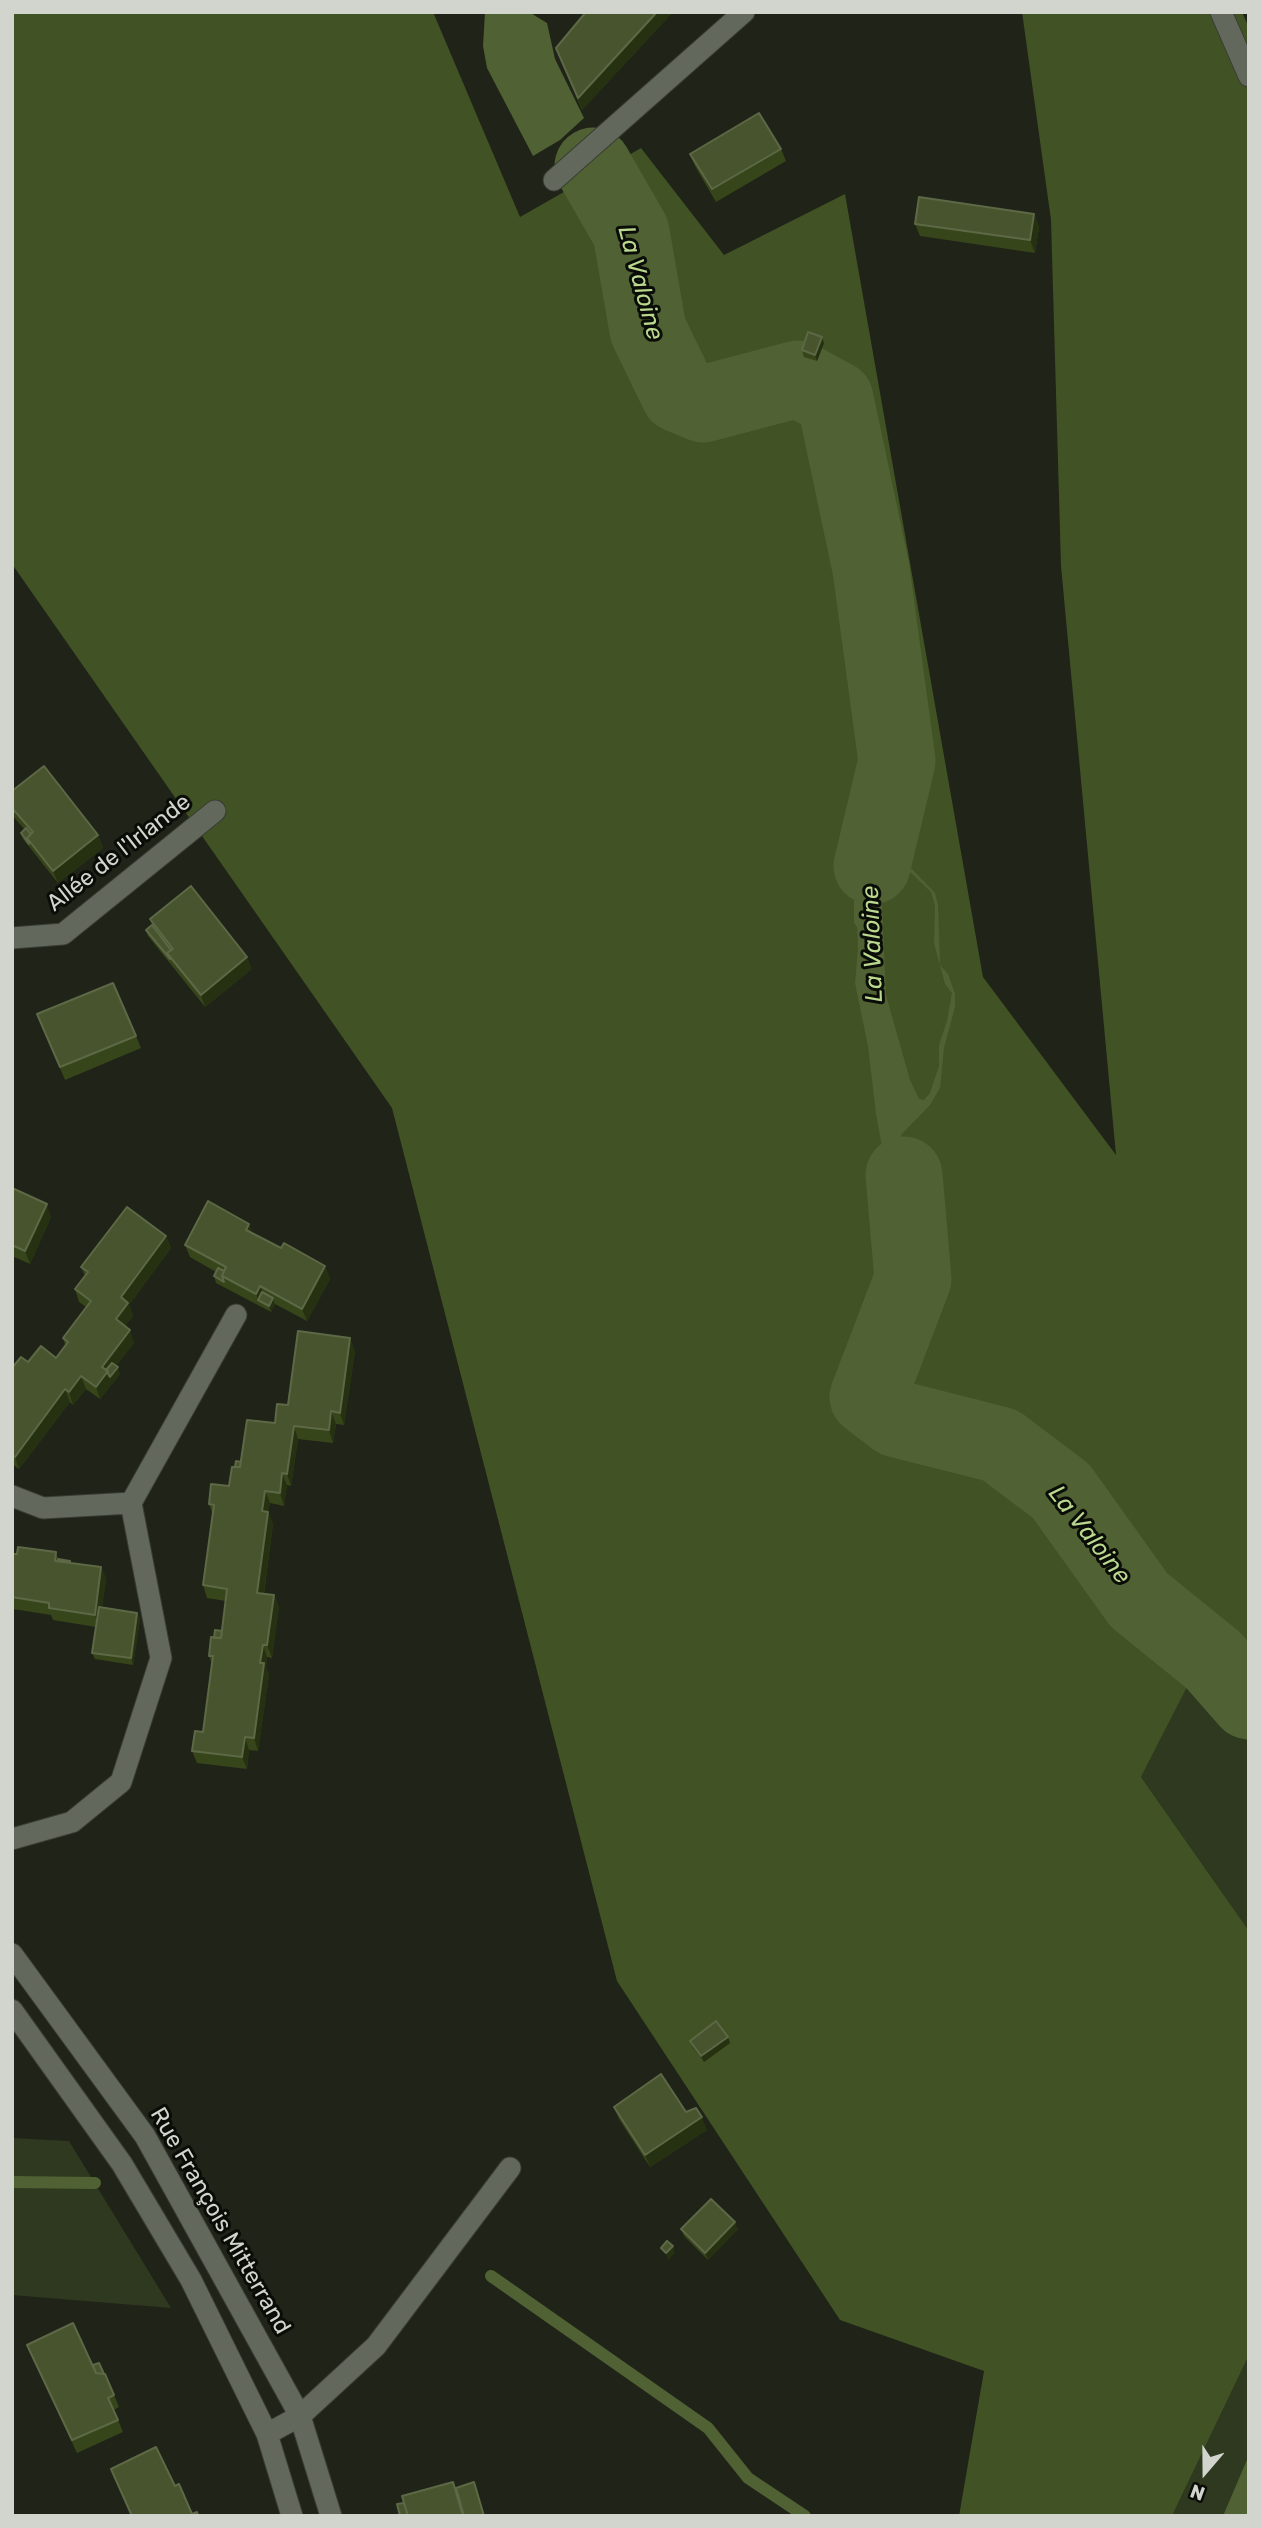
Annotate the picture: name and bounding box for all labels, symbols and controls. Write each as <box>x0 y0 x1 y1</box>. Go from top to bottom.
water label: La Valoine <box>611 223 669 343</box>
street label: Allée de l'Irlande <box>42 788 196 918</box>
water label: La Valoine <box>857 885 889 1003</box>
water label: La Valoine <box>1042 1480 1136 1590</box>
street label: Rue François Mitterrand <box>144 2103 296 2339</box>
north arrow <box>1170 2437 1240 2507</box>
text: N <box>1187 2479 1208 2505</box>

